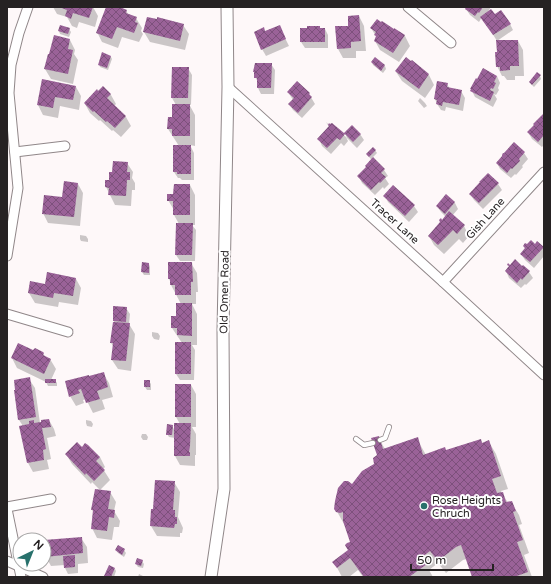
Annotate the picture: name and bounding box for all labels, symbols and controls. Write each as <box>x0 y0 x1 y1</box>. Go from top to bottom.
street label: Gish Lane <box>463 195 507 242</box>
street label: Tracer Lane <box>368 196 422 247</box>
street label: Old Omen Road <box>217 250 232 334</box>
place label: Rose Heights Chruch <box>432 494 501 520</box>
marker: Rose Heights Chruch <box>419 501 429 511</box>
north arrow <box>12 532 52 572</box>
text: N <box>31 537 46 553</box>
scale bar <box>411 546 493 572</box>
text: 50 m <box>417 553 446 567</box>

